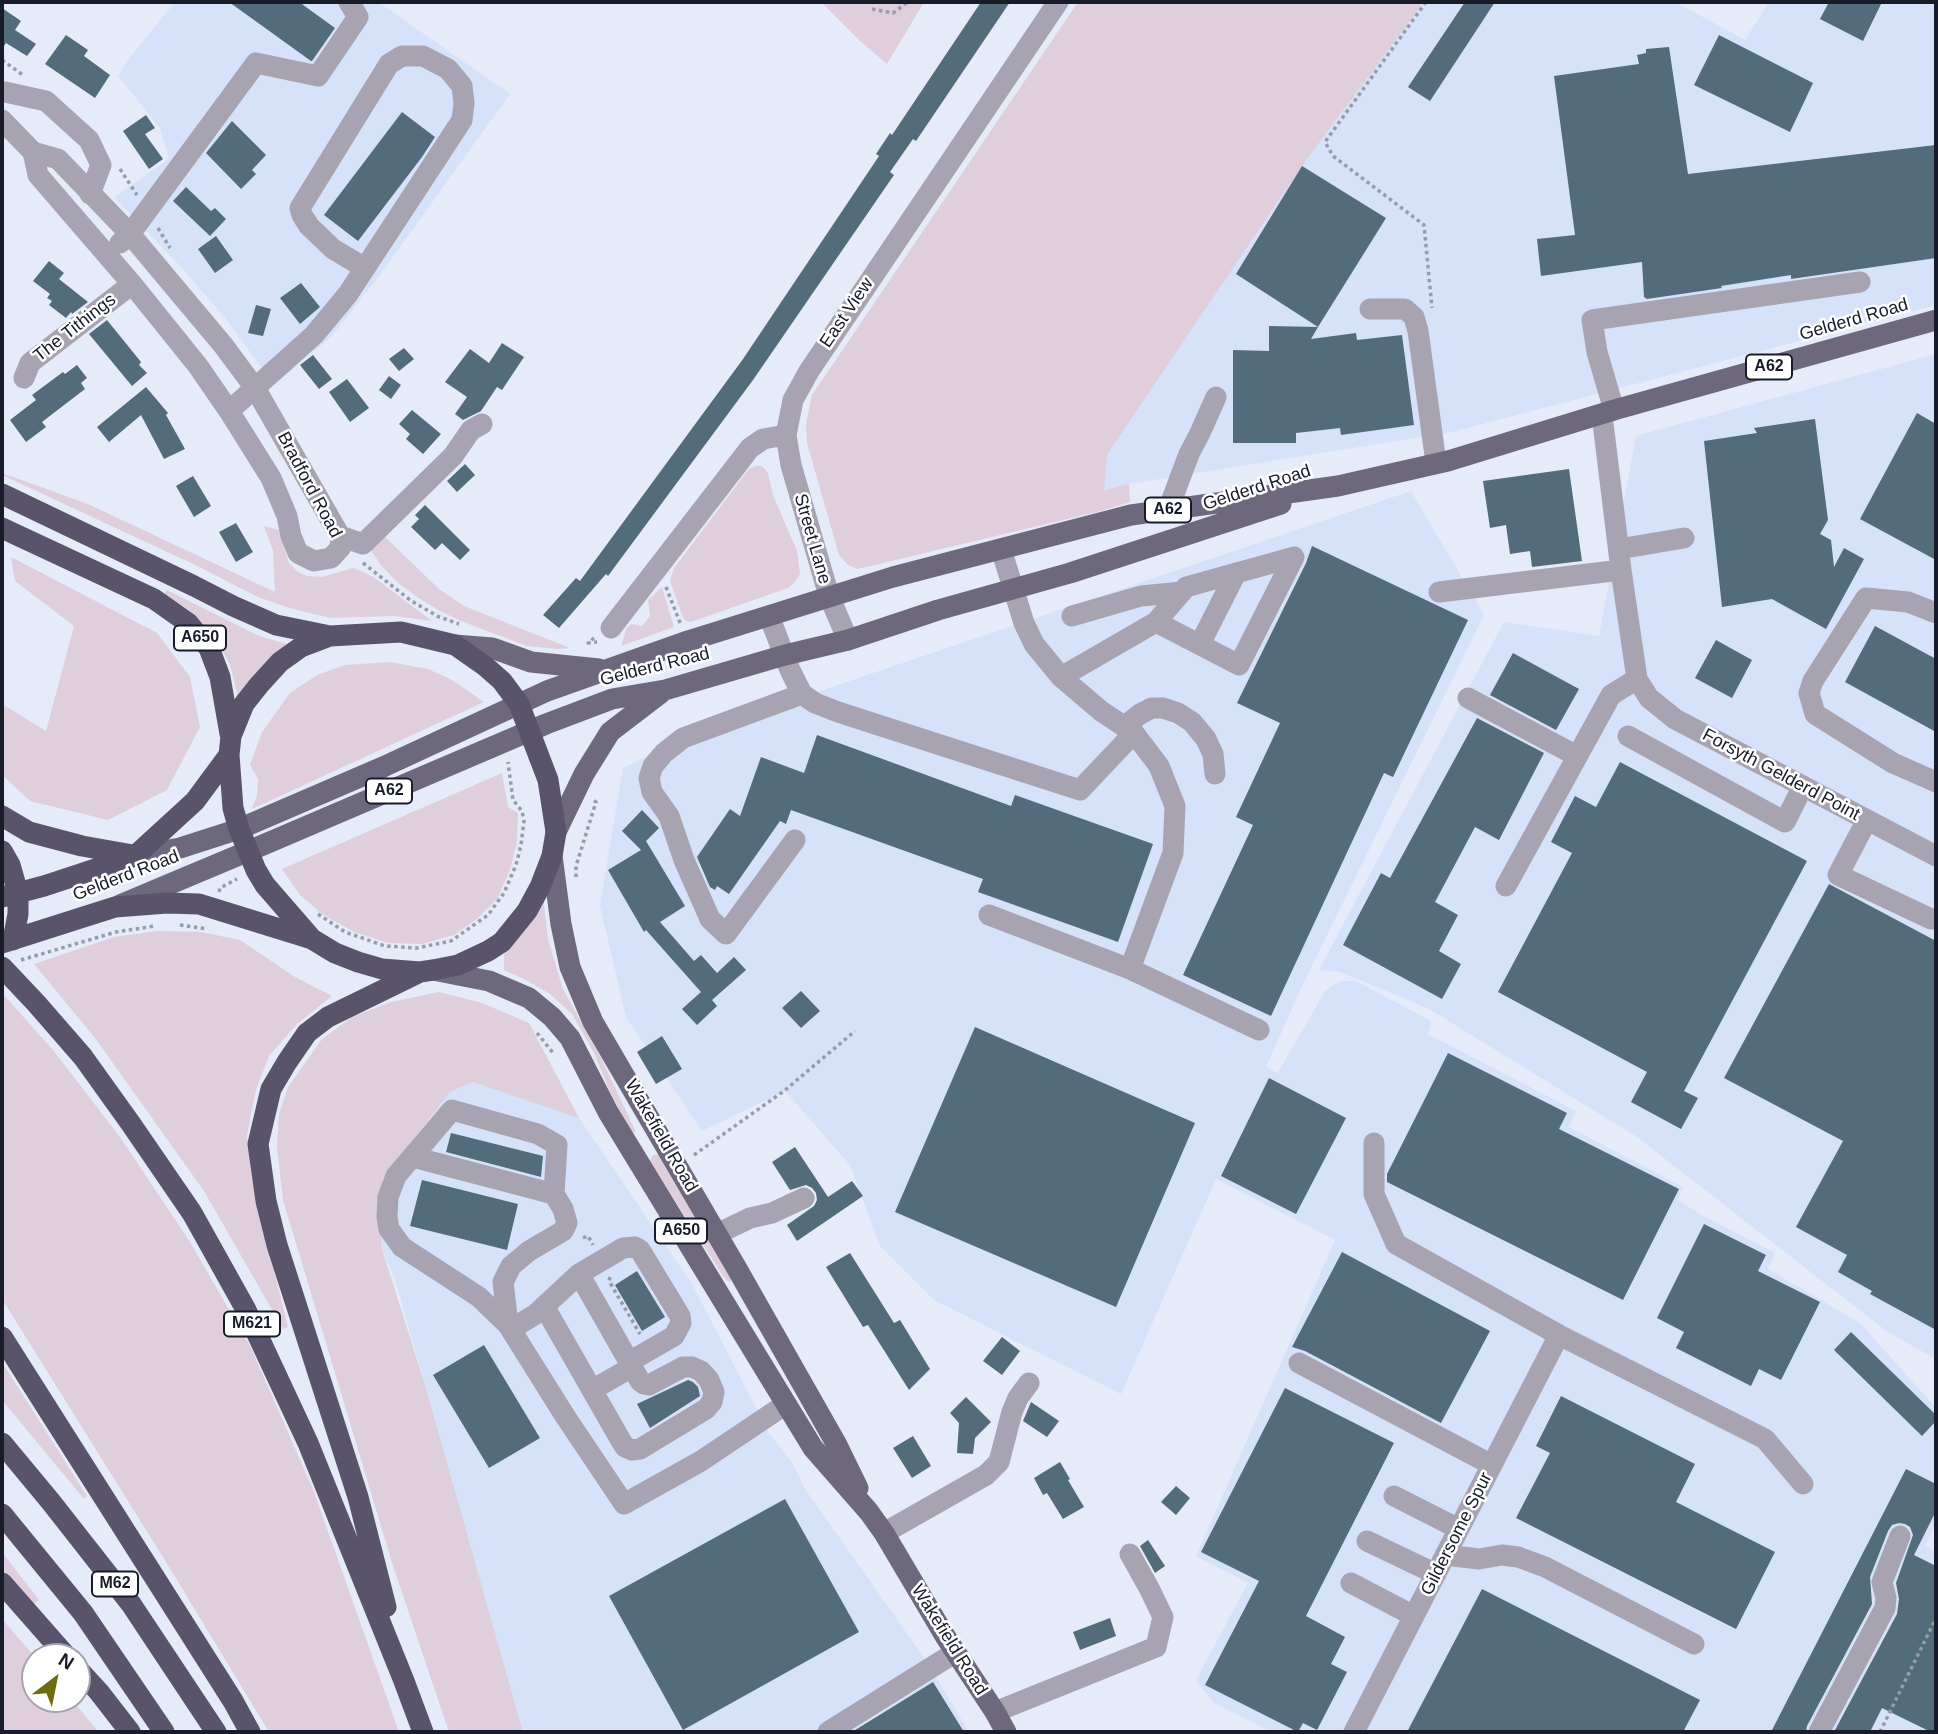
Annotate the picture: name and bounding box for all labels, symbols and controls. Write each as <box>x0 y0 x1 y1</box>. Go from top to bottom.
street label: East View <box>816 274 878 352</box>
street label: The Tithings <box>30 289 120 367</box>
street label: Gelderd Road <box>1797 294 1911 346</box>
road number: A62 <box>1746 354 1792 380</box>
street label: Bradford Road <box>272 428 346 542</box>
street label: Gelderd Road <box>1200 460 1314 516</box>
street label: Street Lane <box>789 491 835 587</box>
road number: A62 <box>1145 498 1191 523</box>
road number: A650 <box>174 625 226 650</box>
street label: Gelderd Road <box>598 643 712 691</box>
street label: Forsyth Gelderd Point <box>1699 724 1863 826</box>
road number: A62 <box>366 778 412 804</box>
street label: Gelderd Road <box>70 846 182 906</box>
street label: Wakefield Road <box>620 1076 702 1196</box>
road number: A650 <box>655 1218 707 1244</box>
road number: M621 <box>224 1312 280 1336</box>
street label: Gildersome Spur <box>1417 1469 1497 1599</box>
road number: M62 <box>92 1572 138 1596</box>
street label: Wakefield Road <box>906 1581 992 1699</box>
north arrow <box>21 1643 91 1713</box>
text: N <box>55 1649 78 1674</box>

